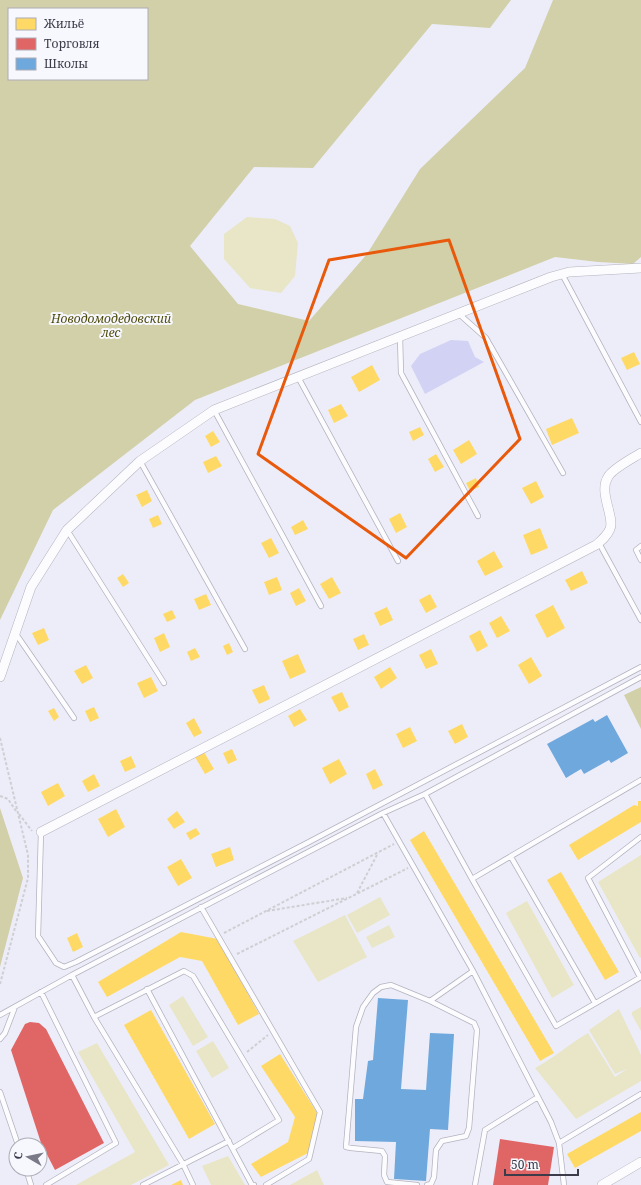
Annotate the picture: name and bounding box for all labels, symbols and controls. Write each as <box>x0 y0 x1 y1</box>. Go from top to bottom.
legend <box>8 8 148 80</box>
text: Жильё <box>43 15 84 32</box>
text: Торговля <box>44 35 100 52</box>
text: Школы <box>44 55 88 72</box>
park label: Новодомодедовский лес <box>50 310 171 341</box>
north arrow <box>8 1137 48 1177</box>
text: С <box>10 1151 26 1160</box>
scale bar <box>505 1151 578 1177</box>
text: 50 m <box>511 1156 539 1173</box>

